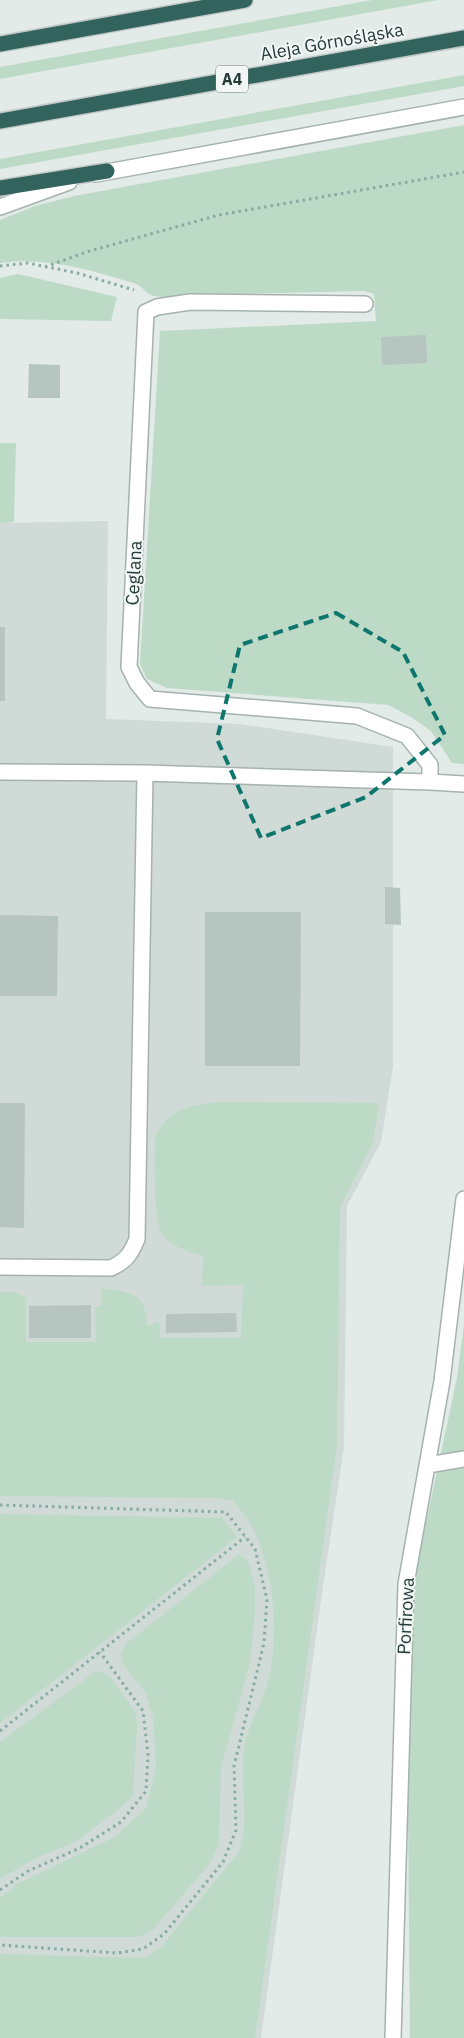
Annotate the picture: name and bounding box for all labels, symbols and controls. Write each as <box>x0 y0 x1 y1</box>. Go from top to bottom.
street label: Aleja Górnośląska <box>258 18 406 65</box>
road number: A4 <box>216 66 248 92</box>
street label: Ceglana <box>120 540 147 606</box>
street label: Porfirowa <box>392 1576 419 1655</box>

